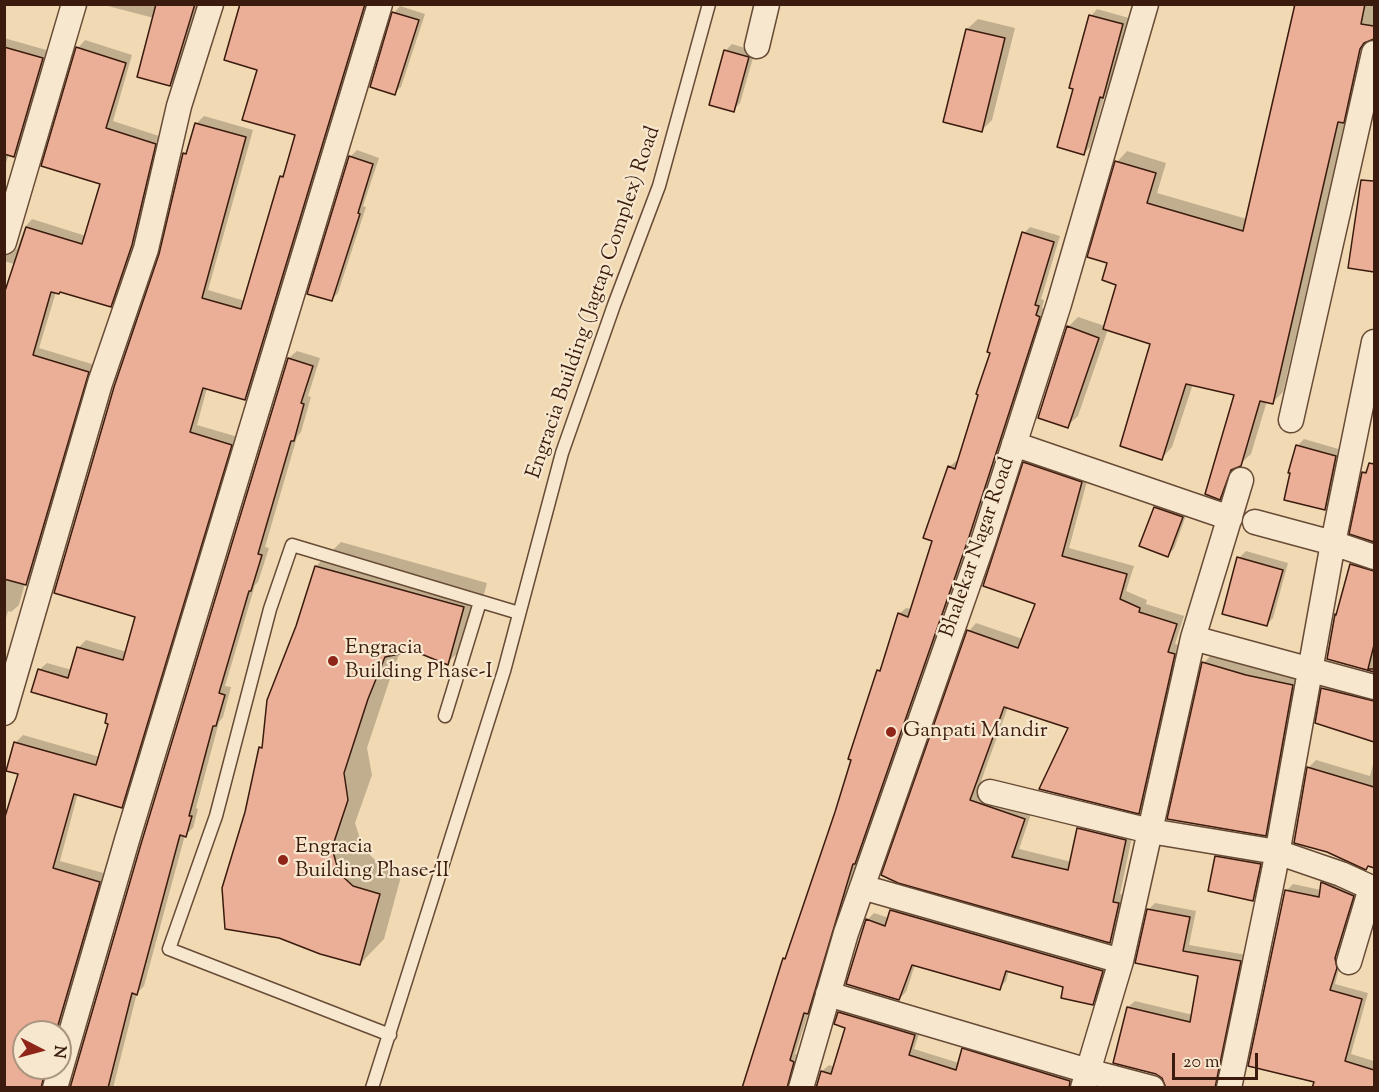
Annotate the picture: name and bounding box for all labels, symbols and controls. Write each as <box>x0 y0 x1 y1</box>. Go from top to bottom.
street label: Engracia Building (Jagtap Complex) Road <box>523 123 667 483</box>
street label: Bhalekar Nagar Road <box>936 455 1022 641</box>
place label: Engracia Building Phase-I <box>345 636 493 686</box>
marker: Engracia Building Phase-I <box>326 654 340 668</box>
place label: Ganpati Mandir <box>903 719 1048 745</box>
marker: Ganpati Mandir <box>884 725 898 739</box>
place label: Engracia Building Phase-II <box>295 835 449 885</box>
marker: Engracia Building Phase-II <box>276 853 290 867</box>
north arrow <box>12 1020 72 1080</box>
scale bar <box>1175 1041 1260 1079</box>
text: N <box>46 1044 71 1059</box>
text: 20 m <box>1183 1050 1220 1076</box>

